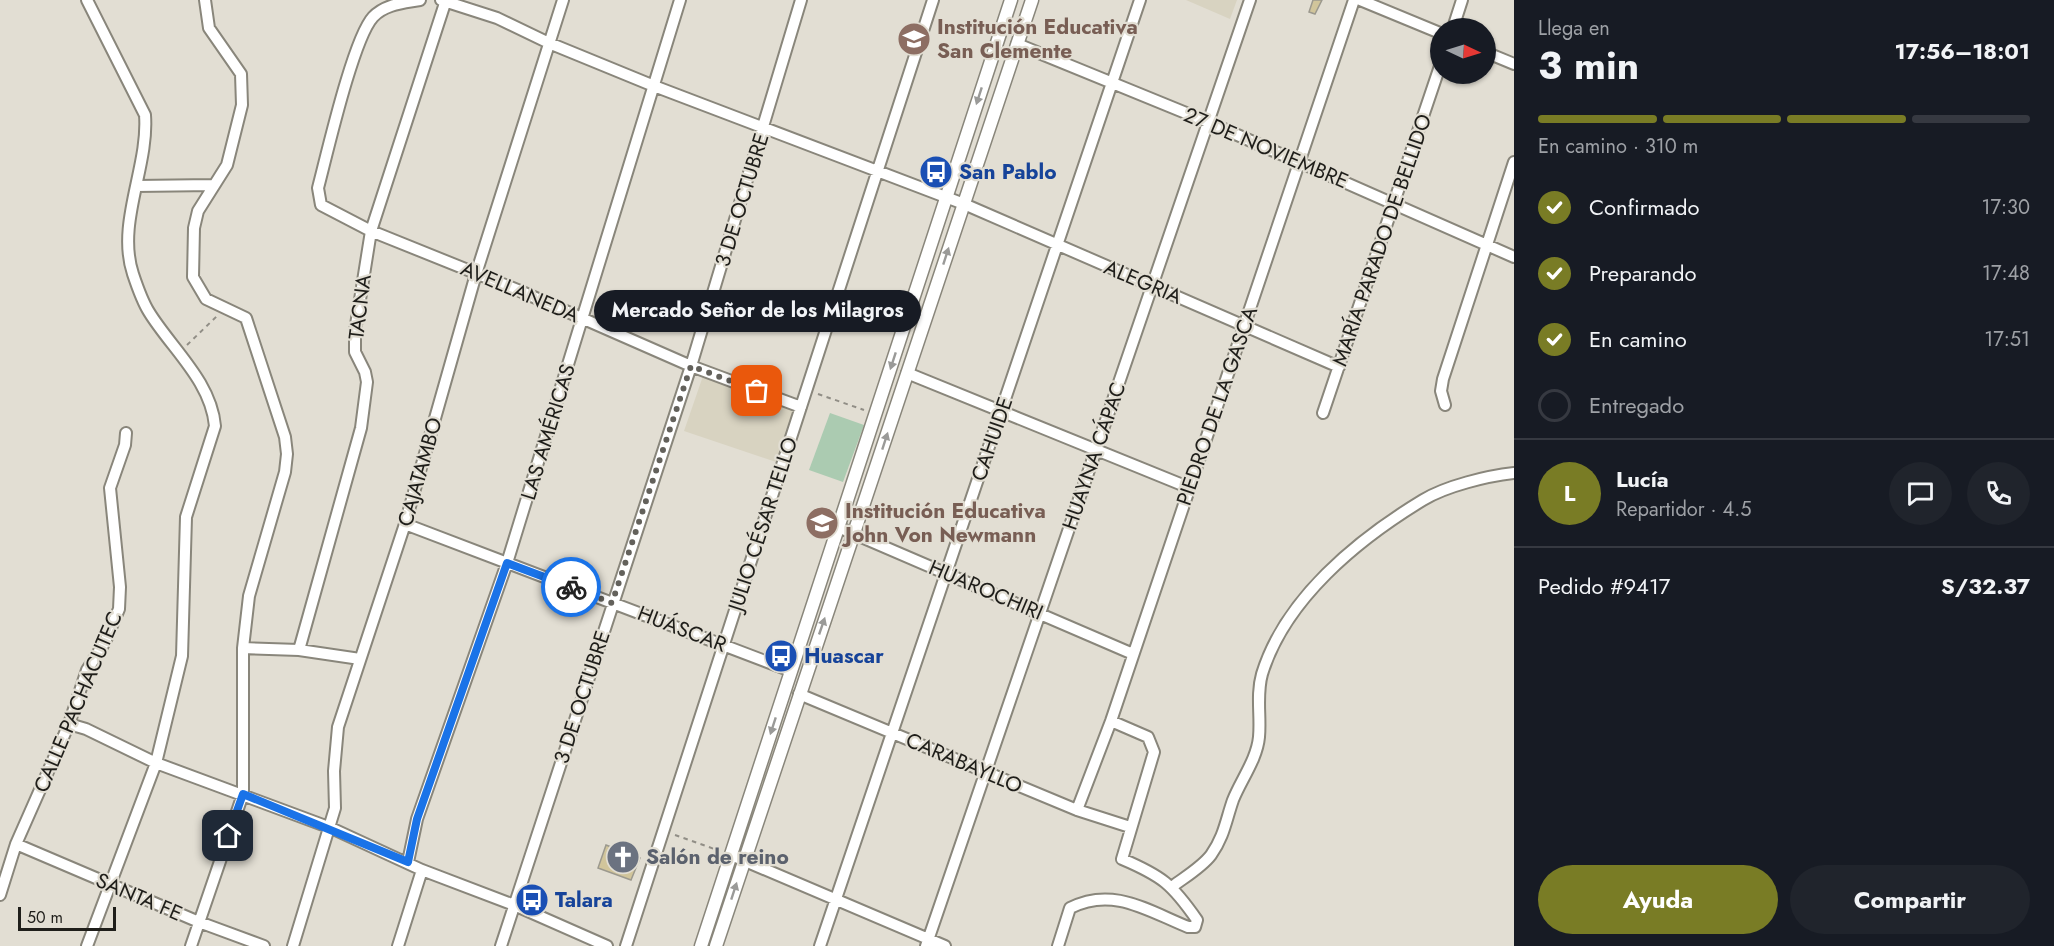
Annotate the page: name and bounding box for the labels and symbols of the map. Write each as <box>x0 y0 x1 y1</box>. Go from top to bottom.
place label: Institución Educativa San Clemente <box>937 12 1138 66</box>
north arrow <box>1430 18 1496 84</box>
school or university icon: Institución Educativa San Clemente <box>896 21 932 57</box>
one-way arrow <box>974 87 984 105</box>
street label: 27 DE NOVIEMBRE <box>1179 100 1353 196</box>
street label: MARÍA PARADO DE BELLIDO <box>1325 110 1439 370</box>
street label: 3 DE OCTUBRE <box>707 130 777 270</box>
bus stop icon: San Pablo <box>918 154 954 190</box>
place label: San Pablo <box>959 157 1057 187</box>
one-way arrow <box>942 247 952 265</box>
street label: ALEGRIA <box>1099 252 1187 312</box>
street label: AVELLANEDA <box>456 254 584 330</box>
street label: TACNA <box>341 273 379 341</box>
callout: Mercado Señor de los Milagros <box>594 289 921 331</box>
street label: PIEDRO DE LA GASCA <box>1169 302 1265 509</box>
one-way arrow <box>887 352 897 370</box>
street label: LAS AMÉRICAS <box>513 360 583 504</box>
pin <box>731 365 782 416</box>
street label: HUAYNA CÁPAC <box>1055 378 1133 534</box>
street label: CAHUIDE <box>964 393 1020 485</box>
street label: CAJATAMBO <box>390 414 450 530</box>
one-way arrow <box>880 432 890 450</box>
street label: JULIO CÉSAR TELLO <box>720 433 805 618</box>
place label: Institución Educativa John Von Newmann <box>841 496 1046 550</box>
school or university icon: Institución Educativa John Von Newmann <box>804 505 840 541</box>
street label: HUAROCHIRI <box>924 552 1048 628</box>
courier <box>541 557 601 617</box>
street label: HUÁSCAR <box>633 598 731 660</box>
street label: CALLE PACHACUTEC <box>26 607 130 797</box>
one-way arrow <box>818 617 828 635</box>
street label: 3 DE OCTUBRE <box>546 627 618 767</box>
bus stop icon: Huascar <box>763 638 799 674</box>
place label: Huascar <box>804 641 884 671</box>
one-way arrow <box>768 717 777 735</box>
street label: CARABAYLLO <box>901 725 1027 801</box>
pin <box>202 810 253 861</box>
church icon: Salón de reino <box>605 839 641 875</box>
place label: Salón de reino <box>646 842 789 872</box>
street label: SANTA FE <box>91 865 187 929</box>
one-way arrow <box>730 881 740 899</box>
bus stop icon: Talara <box>514 882 550 918</box>
place label: Talara <box>555 885 613 915</box>
scale bar <box>18 904 116 932</box>

